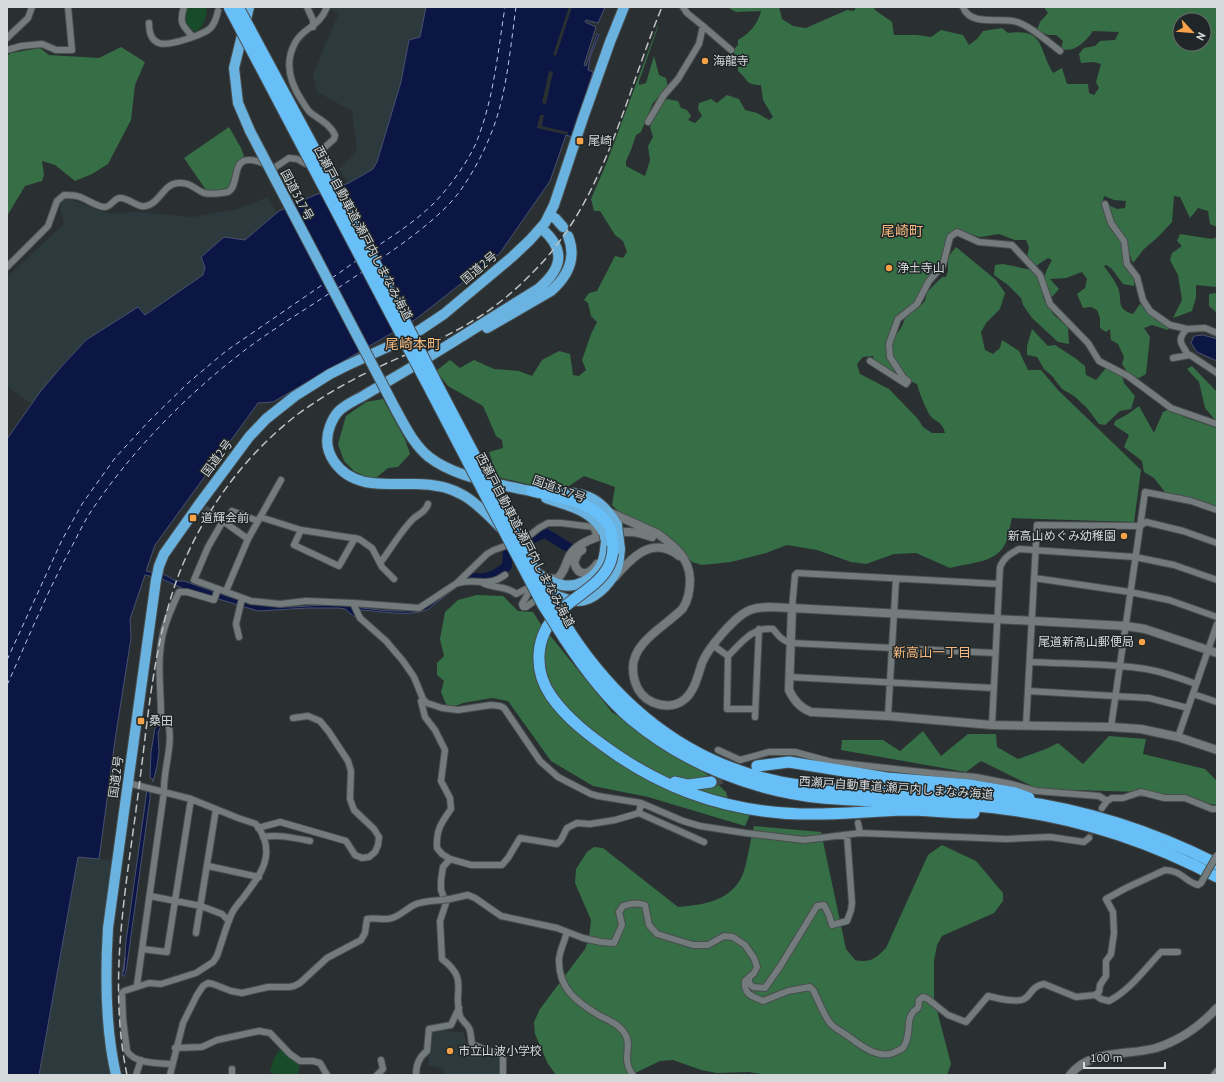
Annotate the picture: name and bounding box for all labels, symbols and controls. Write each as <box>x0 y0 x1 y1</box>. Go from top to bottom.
north arrow <box>1172 12 1212 52</box>
text: N <box>1193 30 1209 43</box>
place label: 海龍寺 <box>713 53 749 68</box>
marker: 海龍寺 <box>700 56 710 66</box>
place label: 尾崎 <box>588 133 612 148</box>
marker: 尾崎 <box>575 136 585 146</box>
street label: 西瀬戸自動車道;瀬戸内しまなみ海道 <box>311 143 416 322</box>
street label: 国道317号 <box>278 167 317 223</box>
district label: 尾崎町 <box>881 222 923 240</box>
street label: 国道2号 <box>458 248 500 287</box>
place label: 浄土寺山 <box>897 260 945 275</box>
marker: 浄土寺山 <box>884 263 894 273</box>
district label: 尾崎本町 <box>385 335 441 353</box>
street label: 国道2号 <box>198 436 235 479</box>
street label: 西瀬戸自動車道;瀬戸内しまなみ海道 <box>473 450 578 629</box>
street label: 国道317号 <box>530 472 588 505</box>
place label: 道輝会前 <box>201 510 249 525</box>
marker: 道輝会前 <box>188 513 198 523</box>
place label: 新高山めぐみ幼稚園 <box>1008 528 1116 543</box>
marker: 新高山めぐみ幼稚園 <box>1119 531 1129 541</box>
place label: 尾道新高山郵便局 <box>1038 634 1134 649</box>
marker: 尾道新高山郵便局 <box>1137 637 1147 647</box>
district label: 新高山一丁目 <box>893 644 971 661</box>
place label: 桑田 <box>149 713 173 728</box>
marker: 桑田 <box>136 716 146 726</box>
street label: 国道2号 <box>105 755 126 799</box>
street label: 西瀬戸自動車道;瀬戸内しまなみ海道 <box>798 773 994 802</box>
place label: 市立山波小学校 <box>458 1043 542 1058</box>
scale bar <box>1084 1044 1165 1070</box>
marker: 市立山波小学校 <box>445 1046 455 1056</box>
text: 100 m <box>1090 1050 1123 1065</box>

